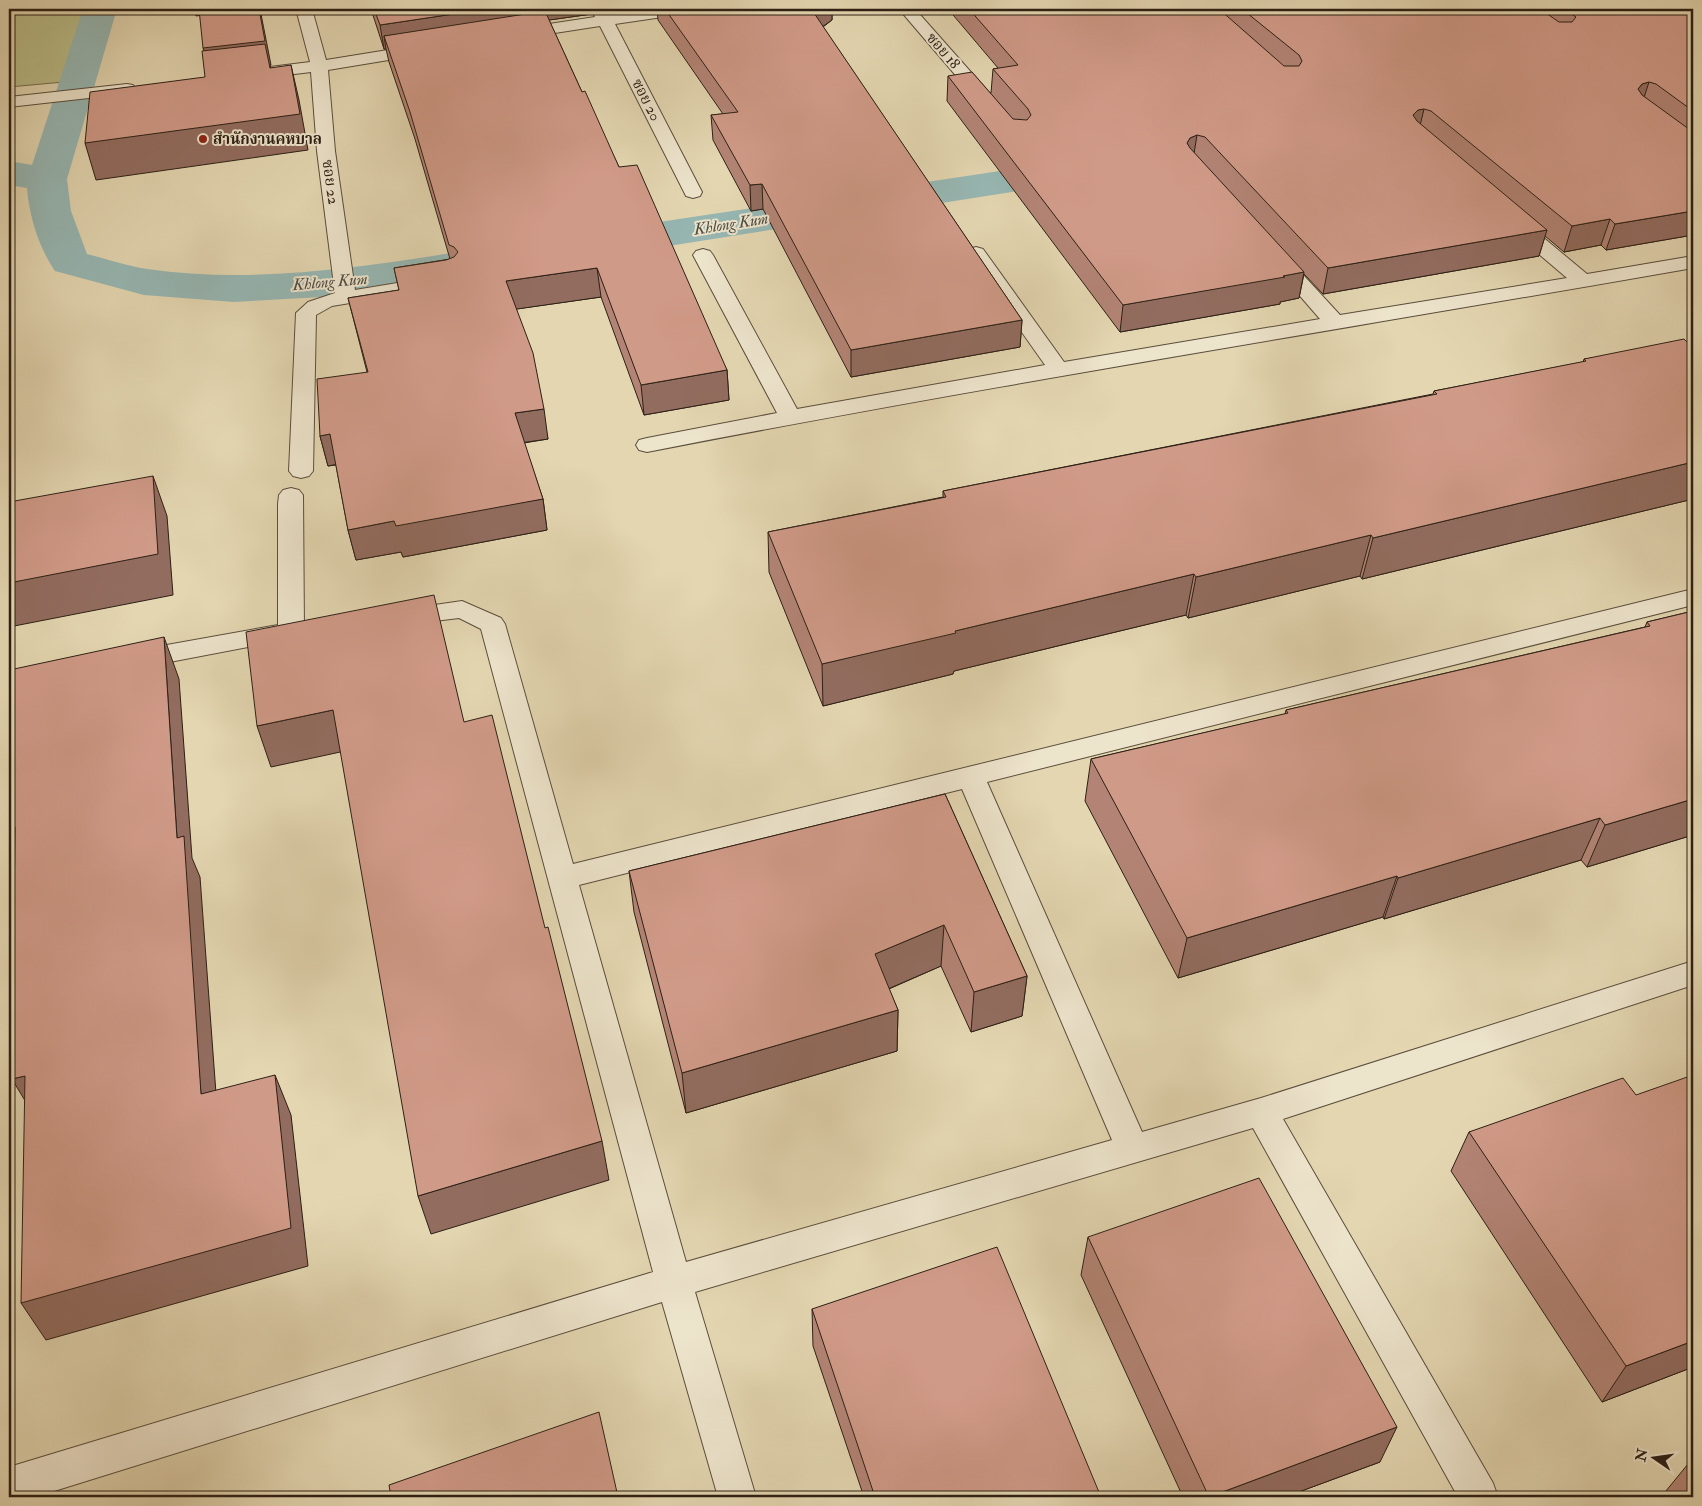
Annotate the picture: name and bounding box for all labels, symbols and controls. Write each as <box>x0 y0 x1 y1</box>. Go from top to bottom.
street label: ซอย 18 <box>922 29 964 73</box>
street label: ซอย 20 <box>627 76 665 124</box>
place label: สำนักงานคหบาล <box>213 130 322 149</box>
marker: สำนักงานคหบาล <box>197 133 209 145</box>
street label: ซอย 22 <box>317 158 343 206</box>
water label: Khlong Kum <box>691 208 770 240</box>
water label: Khlong Kum <box>291 269 369 295</box>
north arrow <box>1630 1434 1680 1484</box>
text: N <box>1632 1447 1652 1464</box>

